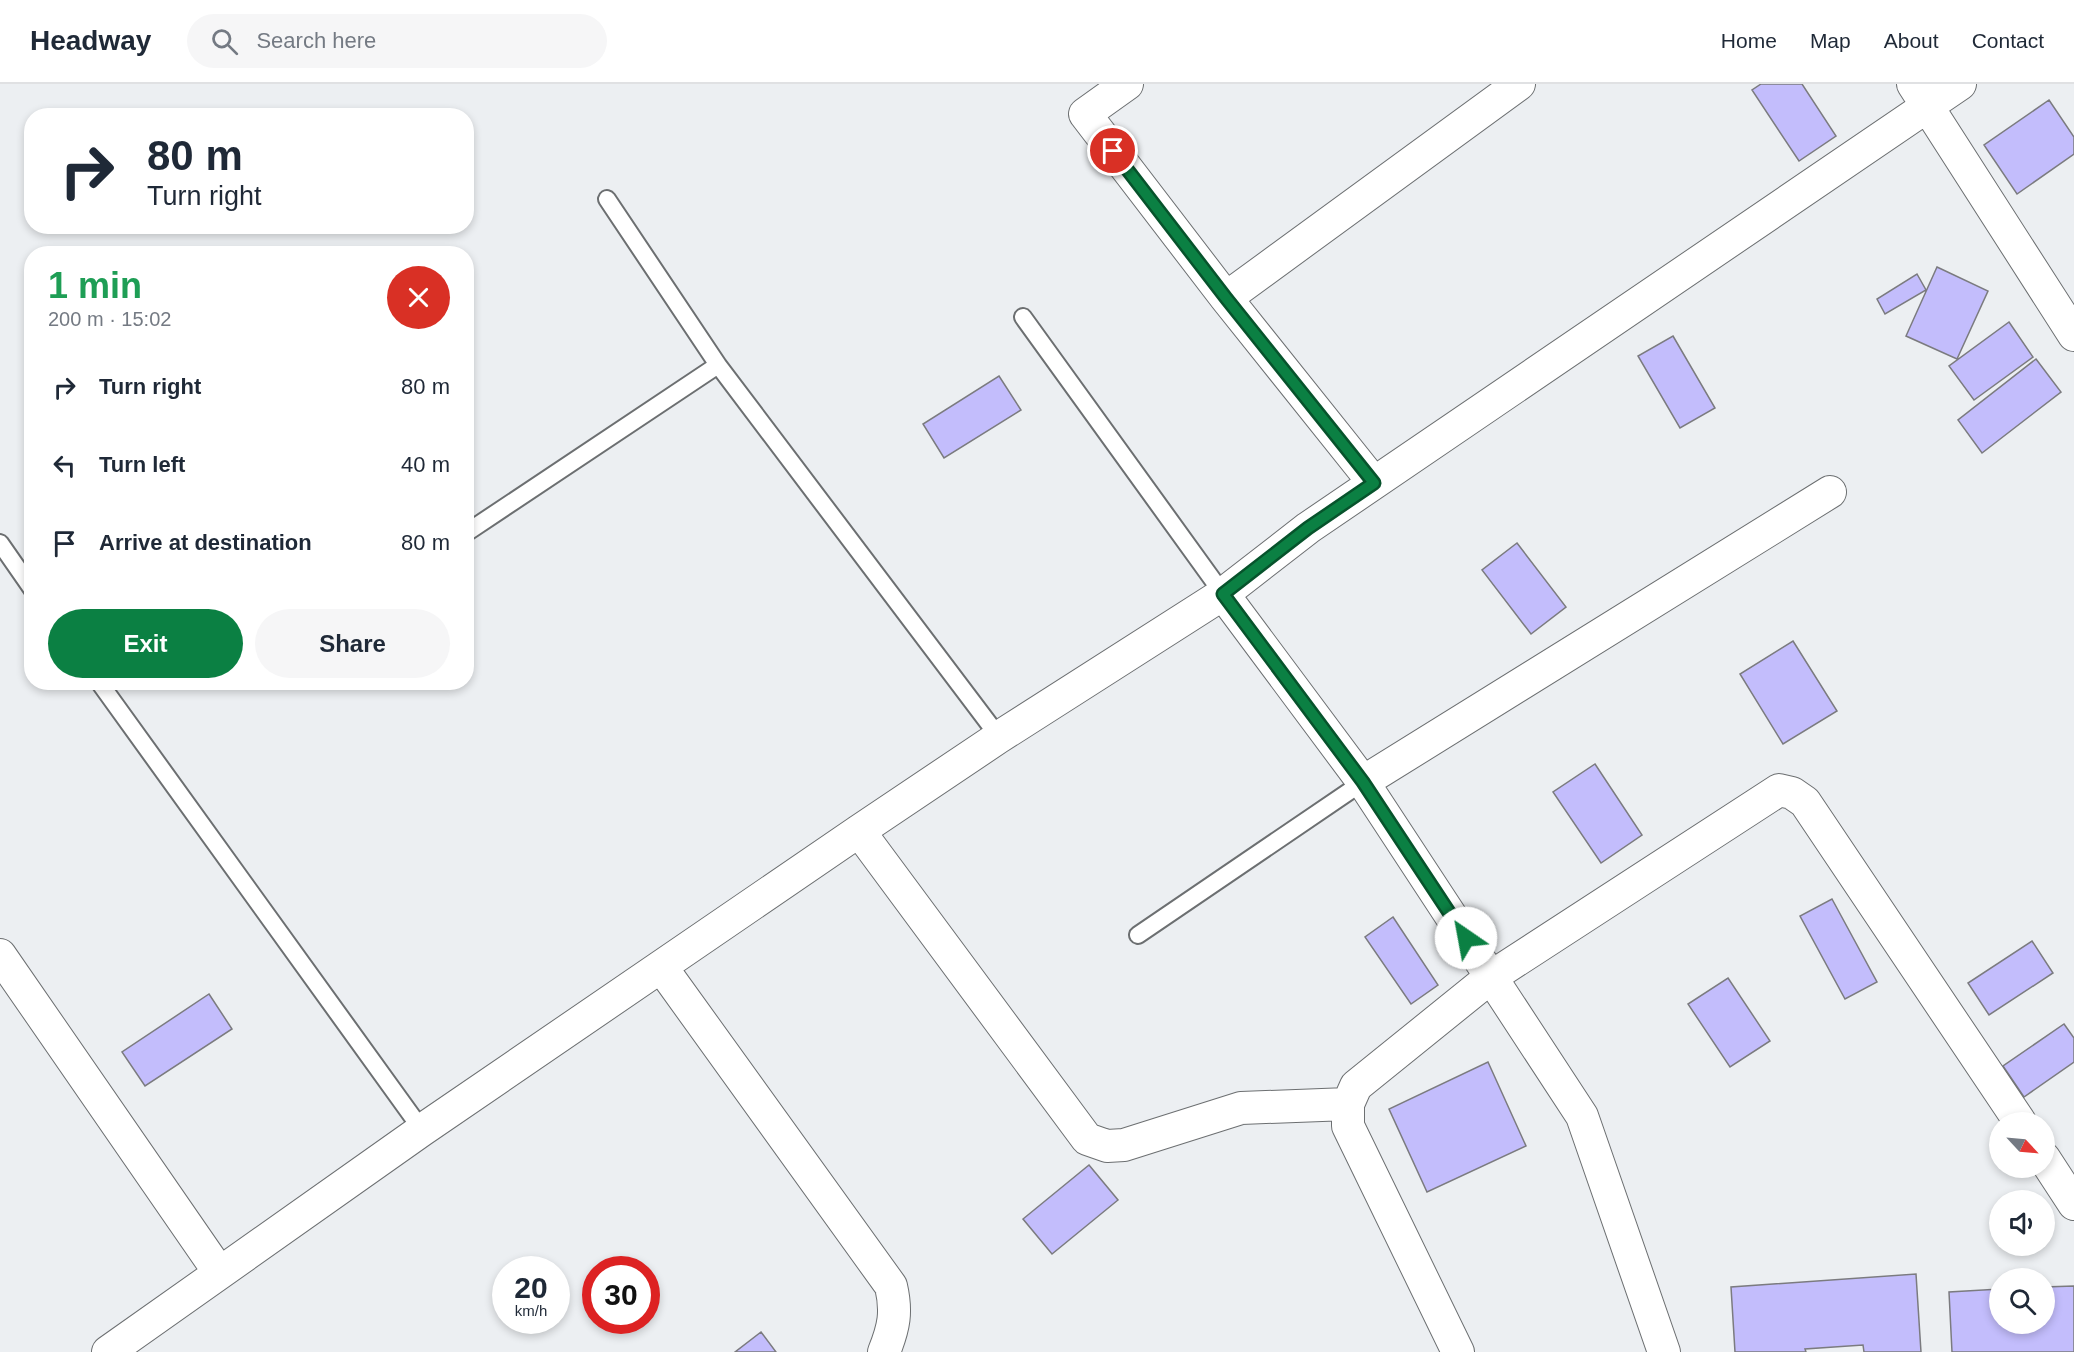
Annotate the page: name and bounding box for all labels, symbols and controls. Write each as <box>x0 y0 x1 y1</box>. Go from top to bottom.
search box <box>187 14 607 68</box>
text: Headway <box>30 25 151 56</box>
icon: search <box>208 25 241 58</box>
text: Search here <box>256 28 376 53</box>
text: Home <box>1721 29 1777 52</box>
text: Map <box>1810 29 1851 52</box>
text: About <box>1884 29 1939 52</box>
text: Contact <box>1972 29 2044 52</box>
pin <box>1087 125 1138 176</box>
icon: right <box>48 132 126 210</box>
text: 80 m <box>147 132 243 179</box>
icon: arrive <box>1096 134 1129 167</box>
text: Turn right <box>147 181 262 211</box>
text: 1 min <box>48 265 142 306</box>
button: close <box>387 266 450 329</box>
text: 200 m · 15:02 <box>48 308 171 330</box>
icon: right <box>48 371 81 404</box>
text: Turn right <box>99 374 201 399</box>
text: 80 m <box>401 374 450 399</box>
icon: left <box>48 449 81 482</box>
text: Turn left <box>99 452 185 477</box>
text: 40 m <box>401 452 450 477</box>
icon: arrive <box>48 527 81 560</box>
text: Arrive at destination <box>99 530 312 555</box>
text: 80 m <box>401 530 450 555</box>
button: Exit <box>48 609 243 678</box>
button: Share <box>255 609 450 678</box>
position arrow <box>1434 906 1498 970</box>
north arrow <box>1989 1112 2055 1178</box>
map controls <box>1989 1112 2055 1334</box>
button: sound <box>1989 1190 2055 1256</box>
speed limit sign: 30 <box>582 1256 660 1334</box>
button: search <box>1989 1268 2055 1334</box>
text: 20 <box>514 1271 548 1304</box>
text: km/h <box>515 1302 547 1319</box>

